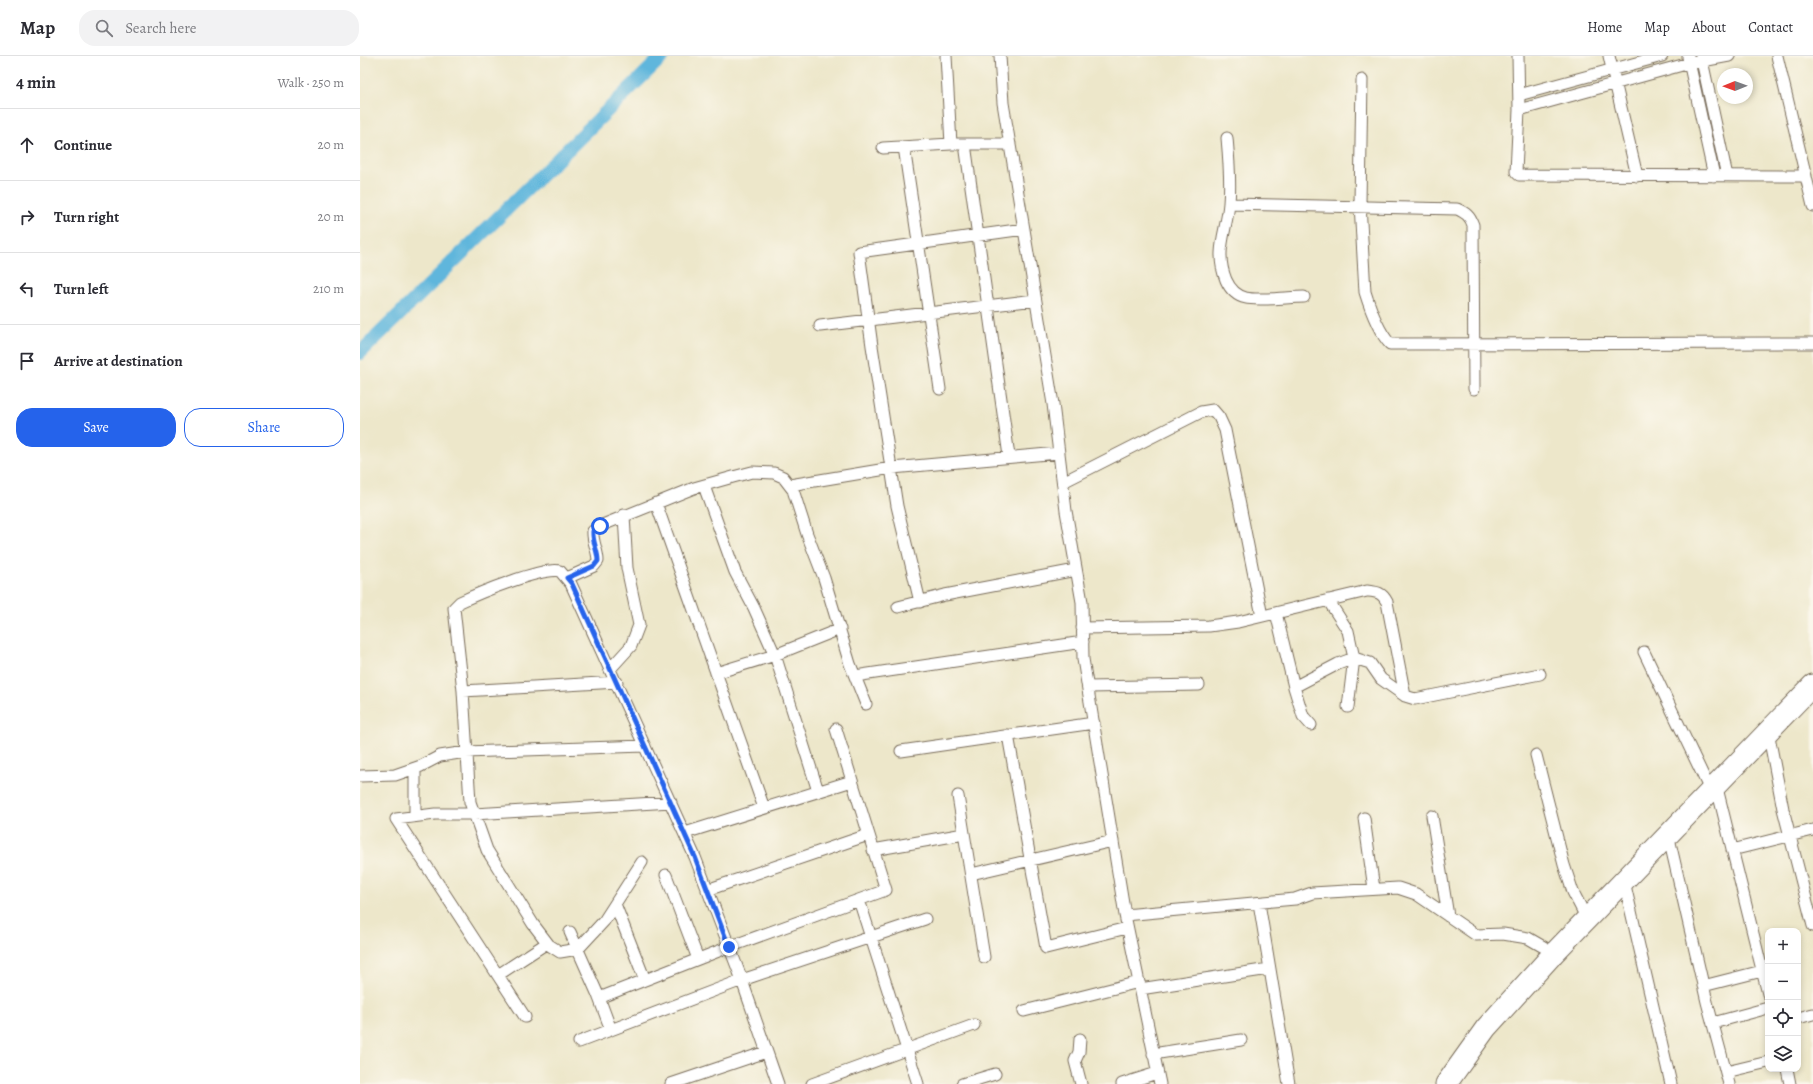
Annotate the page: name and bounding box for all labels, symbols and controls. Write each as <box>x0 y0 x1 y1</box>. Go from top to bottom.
search box <box>79 10 359 46</box>
text: Map <box>20 15 55 41</box>
icon: search <box>93 17 115 39</box>
text: Search here <box>125 18 197 38</box>
text: Home <box>1587 18 1622 37</box>
text: Map <box>1644 18 1670 37</box>
text: About <box>1692 18 1726 37</box>
text: Contact <box>1748 18 1793 37</box>
north arrow <box>1717 68 1753 104</box>
text: 4 min <box>16 71 56 94</box>
text: Walk · 250 m <box>277 74 344 91</box>
icon: ahead <box>16 134 38 156</box>
text: Continue <box>54 135 112 155</box>
text: 20 m <box>318 136 344 153</box>
icon: right <box>16 206 38 228</box>
text: Turn right <box>54 207 119 227</box>
text: 20 m <box>318 208 344 225</box>
icon: left <box>16 278 38 300</box>
text: Turn left <box>54 279 109 299</box>
text: 210 m <box>313 280 344 297</box>
icon: arrive <box>16 350 38 372</box>
text: Arrive at destination <box>54 351 183 371</box>
button: Save <box>16 408 176 447</box>
button: Share <box>184 408 344 447</box>
route start <box>591 517 609 535</box>
map controls <box>1765 928 1801 1072</box>
button: + <box>1765 928 1801 964</box>
route end <box>720 938 738 956</box>
button: − <box>1765 964 1801 1000</box>
button: locate <box>1765 1000 1801 1036</box>
button: layers <box>1765 1036 1801 1072</box>

